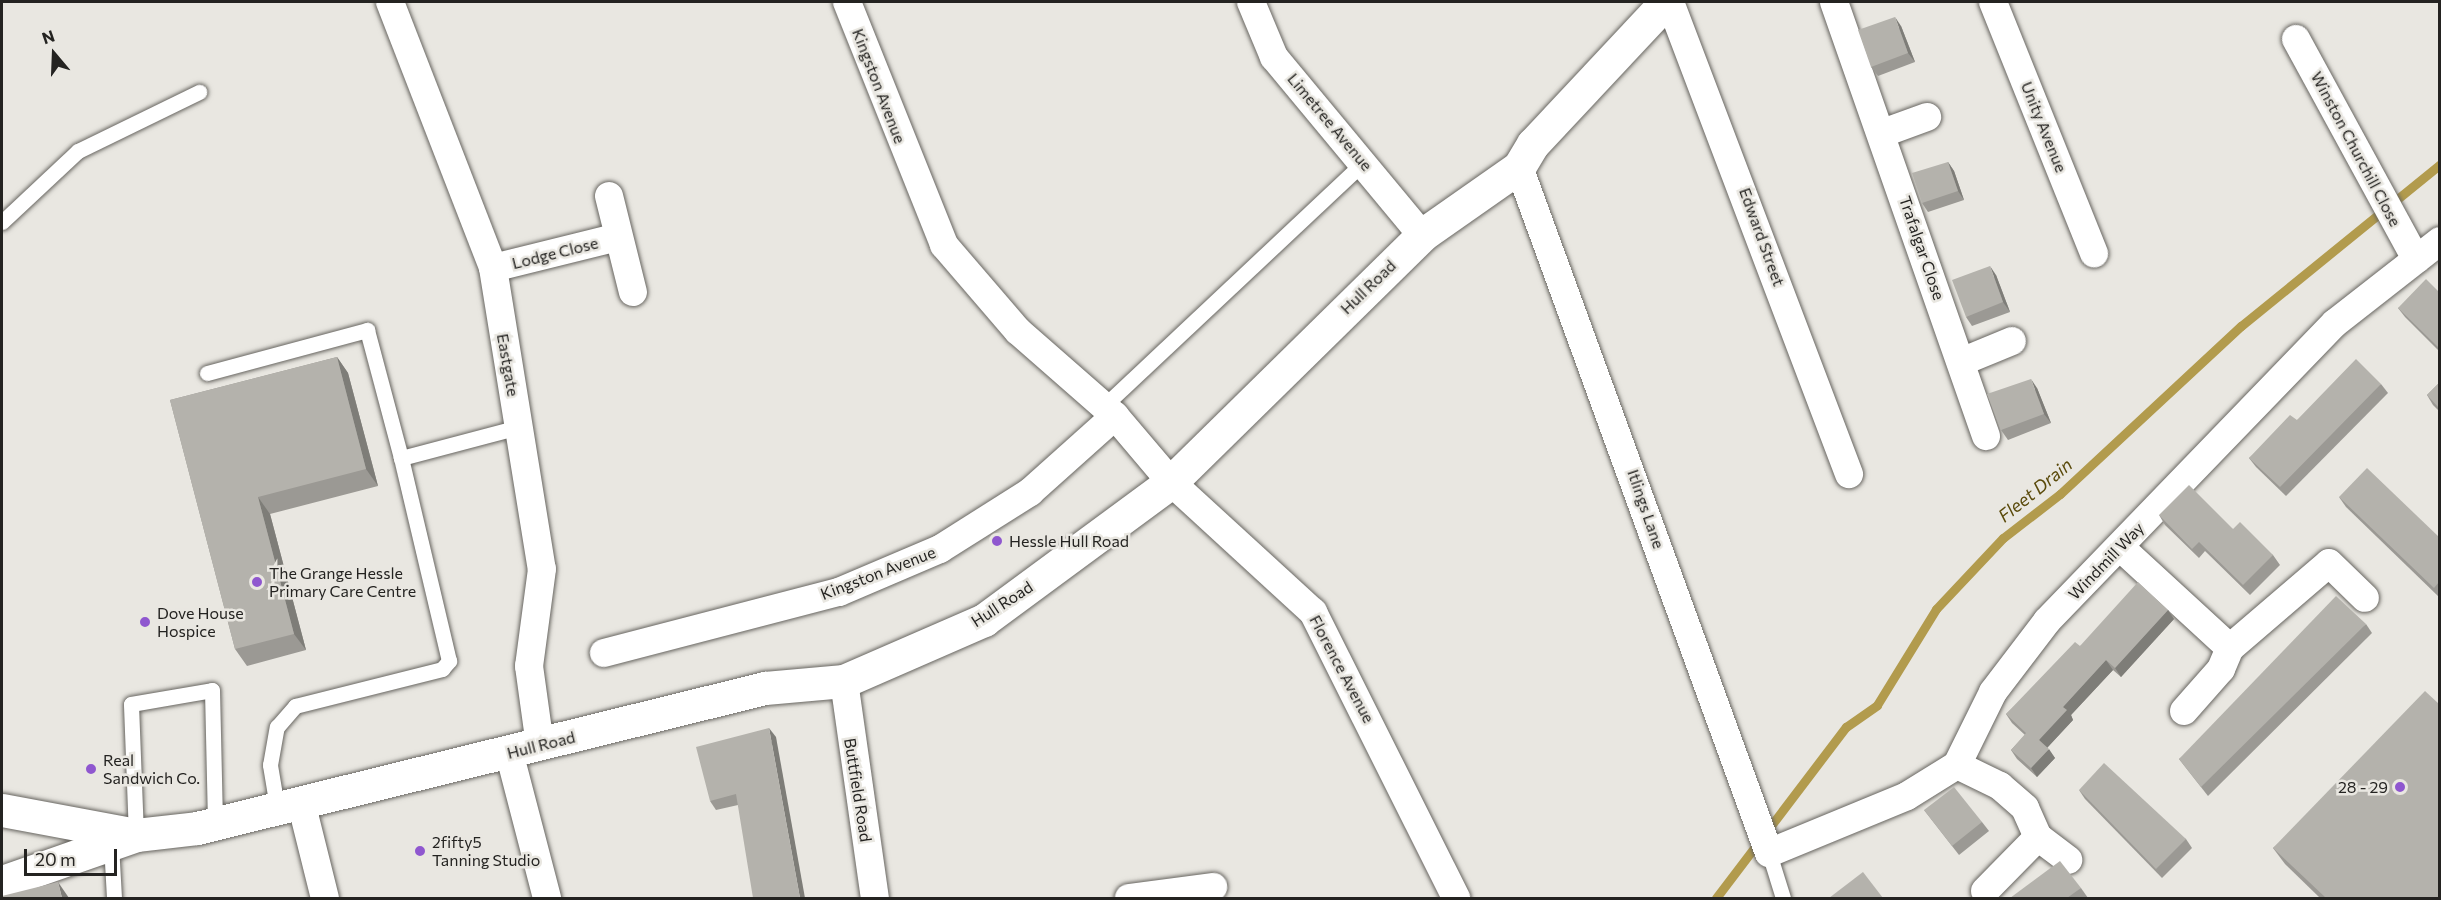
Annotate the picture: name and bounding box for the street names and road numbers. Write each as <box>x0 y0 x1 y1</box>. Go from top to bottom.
street label: Kingston Avenue <box>848 26 910 146</box>
street label: Winston Churchill Close <box>2307 68 2405 230</box>
street label: Limetree Avenue <box>1284 69 1376 175</box>
street label: Unity Avenue <box>2017 79 2071 175</box>
street label: Edward Street <box>1735 185 1789 289</box>
street label: Trafalgar Close <box>1895 194 1949 302</box>
street label: Lodge Close <box>510 233 600 273</box>
street label: Hull Road <box>1336 256 1400 318</box>
street label: Eastgate <box>493 332 523 398</box>
street label: Itlings Lane <box>1623 467 1669 551</box>
street label: Windmill Way <box>2064 518 2148 604</box>
street label: Kingston Avenue <box>818 542 938 604</box>
street label: Hull Road <box>968 577 1036 631</box>
street label: Florence Avenue <box>1306 612 1378 726</box>
street label: Hull Road <box>505 727 577 763</box>
street label: Buttfield Road <box>840 737 876 843</box>

